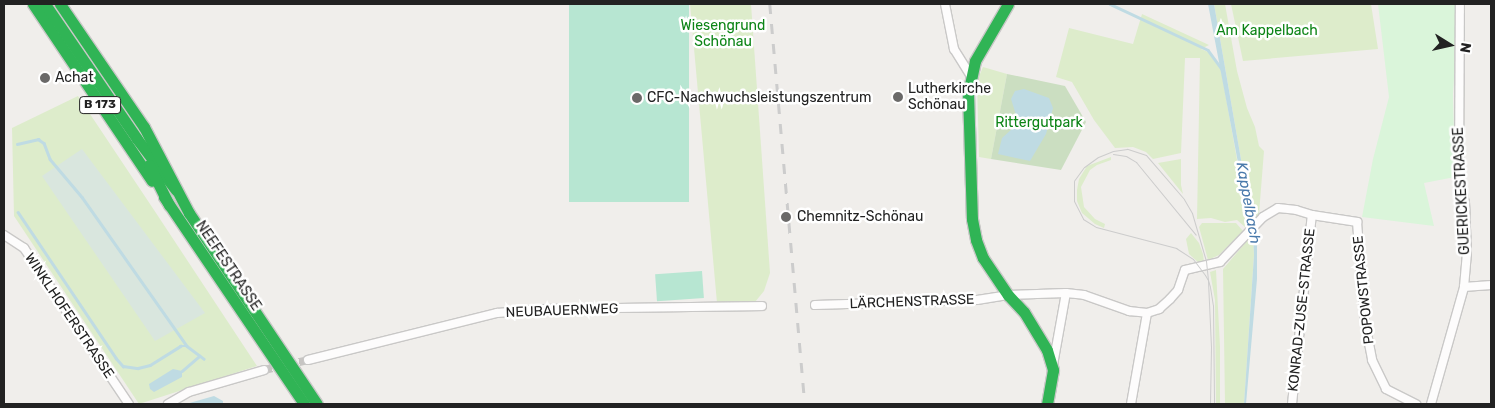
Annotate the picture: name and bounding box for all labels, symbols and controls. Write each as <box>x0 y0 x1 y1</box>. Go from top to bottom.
park label: Wiesengrund Schönau <box>681 18 765 50</box>
north arrow <box>1425 20 1475 70</box>
park label: Am Kappelbach <box>1216 23 1318 39</box>
text: N <box>1456 41 1475 54</box>
place label: Achat <box>55 70 94 86</box>
marker: Achat <box>39 72 51 84</box>
place label: Lutherkirche Schönau <box>908 81 991 114</box>
place label: CFC-Nachwuchsleistungszentrum <box>647 90 871 106</box>
marker: Lutherkirche Schönau <box>892 91 904 103</box>
marker: CFC-Nachwuchsleistungszentrum <box>631 92 643 104</box>
road number: B 173 <box>79 96 121 114</box>
park label: Rittergutpark <box>995 115 1083 131</box>
street label: GUERICKESTRASSE <box>1450 127 1474 255</box>
water label: Kappelbach <box>1232 161 1264 245</box>
place label: Chemnitz-Schönau <box>797 209 923 225</box>
marker: Chemnitz-Schönau <box>779 210 793 224</box>
street label: NEEFESTRASSE <box>192 218 264 314</box>
street label: KONRAD-ZUSE-STRASSE <box>1285 227 1319 393</box>
street label: POPOWSTRASSE <box>1350 235 1378 345</box>
street label: WINKLHOFERSTRASSE <box>21 250 117 382</box>
street label: LÄRCHENSTRASSE <box>849 291 975 313</box>
street label: NEUBAUERNWEG <box>505 301 619 321</box>

